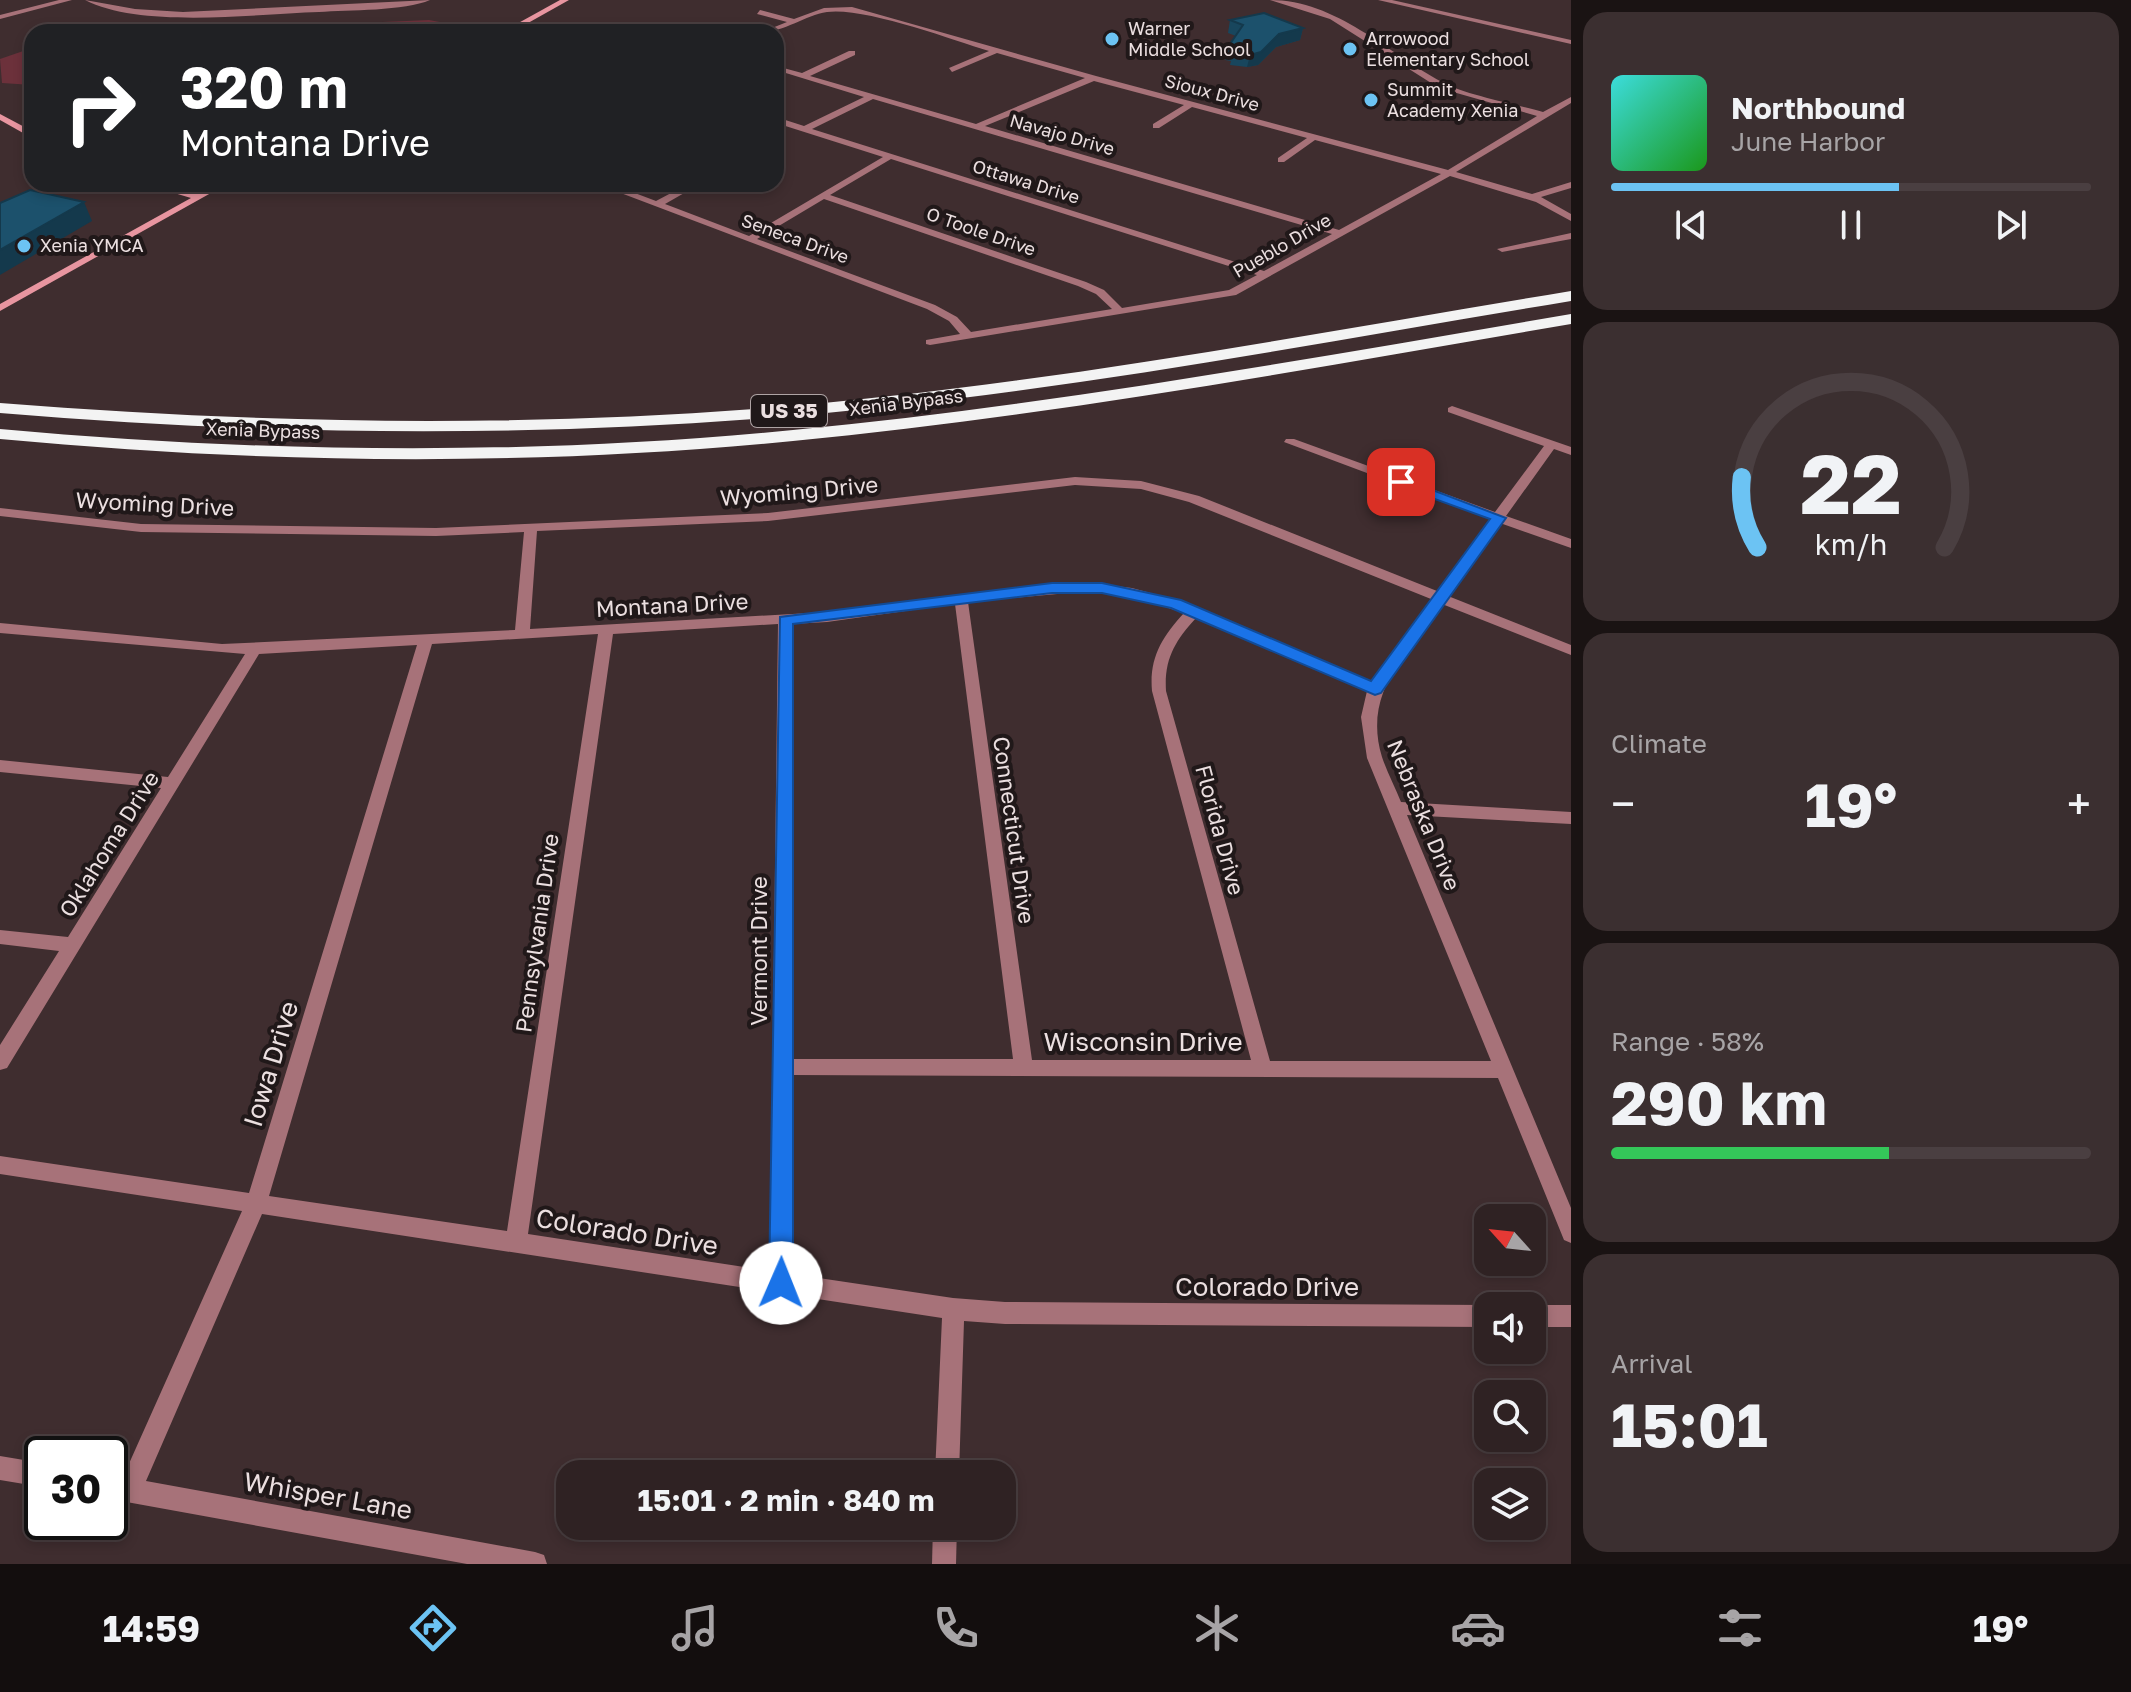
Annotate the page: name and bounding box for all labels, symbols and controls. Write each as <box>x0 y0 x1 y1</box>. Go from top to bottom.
place label: Warner Middle School <box>1128 17 1251 60</box>
place label: Arrowood Elementary School <box>1366 27 1530 70</box>
marker: Warner Middle School <box>1103 30 1121 48</box>
marker: Arrowood Elementary School <box>1341 40 1359 58</box>
text: 320 m <box>180 53 348 120</box>
icon: right <box>48 56 152 160</box>
street label: Sioux Drive <box>1163 69 1262 115</box>
place label: Summit Academy Xenia <box>1387 78 1519 121</box>
text: Northbound <box>1731 90 1905 126</box>
marker: Summit Academy Xenia <box>1362 91 1380 109</box>
street label: Navajo Drive <box>1007 109 1117 159</box>
text: Montana Drive <box>180 121 430 164</box>
text: June Harbor <box>1731 126 1885 157</box>
street label: Ottawa Drive <box>970 154 1083 208</box>
street label: O Toole Drive <box>924 202 1039 260</box>
icon: previous <box>1669 203 1713 247</box>
icon: pause <box>1829 203 1873 247</box>
icon: next <box>1989 203 2033 247</box>
street label: Seneca Drive <box>739 208 852 268</box>
street label: Pueblo Drive <box>1229 208 1334 282</box>
place label: Xenia YMCA <box>40 234 143 256</box>
marker: Xenia YMCA <box>15 237 33 255</box>
street label: Xenia Bypass <box>848 384 964 420</box>
road number: US 35 <box>751 395 827 427</box>
street label: Xenia Bypass <box>205 417 321 443</box>
text: 22 <box>1800 431 1902 531</box>
pin <box>1367 448 1435 516</box>
icon: arrive <box>1379 460 1423 504</box>
street label: Wyoming Drive <box>719 470 879 511</box>
street label: Wyoming Drive <box>75 486 235 521</box>
text: km/h <box>1815 527 1887 561</box>
street label: Montana Drive <box>595 587 749 622</box>
text: Climate <box>1611 728 1707 759</box>
street label: Connecticut Drive <box>988 735 1041 925</box>
street label: Nebraska Drive <box>1382 736 1467 894</box>
street label: Florida Drive <box>1190 762 1251 898</box>
street label: Oklahoma Drive <box>53 766 164 922</box>
text: 19° <box>1805 768 1897 840</box>
text: − <box>1611 777 1635 830</box>
text: + <box>2067 777 2091 830</box>
street label: Pennsylvania Drive <box>509 832 564 1034</box>
street label: Vermont Drive <box>745 876 772 1026</box>
street label: Iowa Drive <box>237 997 304 1130</box>
street label: Wisconsin Drive <box>1043 1026 1243 1057</box>
text: Range · 58% <box>1611 1026 1764 1057</box>
text: 290 km <box>1611 1066 1827 1138</box>
street label: Colorado Drive <box>534 1202 720 1261</box>
north arrow <box>1474 1204 1546 1276</box>
map controls <box>1474 1204 1546 1540</box>
position arrow <box>739 1241 823 1325</box>
street label: Colorado Drive <box>1175 1271 1359 1302</box>
button: sound <box>1474 1292 1546 1364</box>
text: Arrival <box>1611 1348 1692 1379</box>
button: search <box>1474 1380 1546 1452</box>
text: 15:01 <box>1611 1388 1768 1460</box>
speed limit sign: 30 <box>24 1436 128 1540</box>
street label: Whisper Lane <box>242 1465 415 1526</box>
button: layers <box>1474 1468 1546 1540</box>
text: 15:01 · 2 min · 840 m <box>637 1482 935 1518</box>
icon: directions <box>405 1600 461 1656</box>
icon: music <box>667 1600 723 1656</box>
icon: phone <box>928 1600 984 1656</box>
icon: climate <box>1189 1600 1245 1656</box>
icon: car <box>1450 1600 1506 1656</box>
icon: filters <box>1712 1600 1768 1656</box>
text: 14:59 <box>103 1607 200 1650</box>
text: 19° <box>1973 1607 2028 1650</box>

